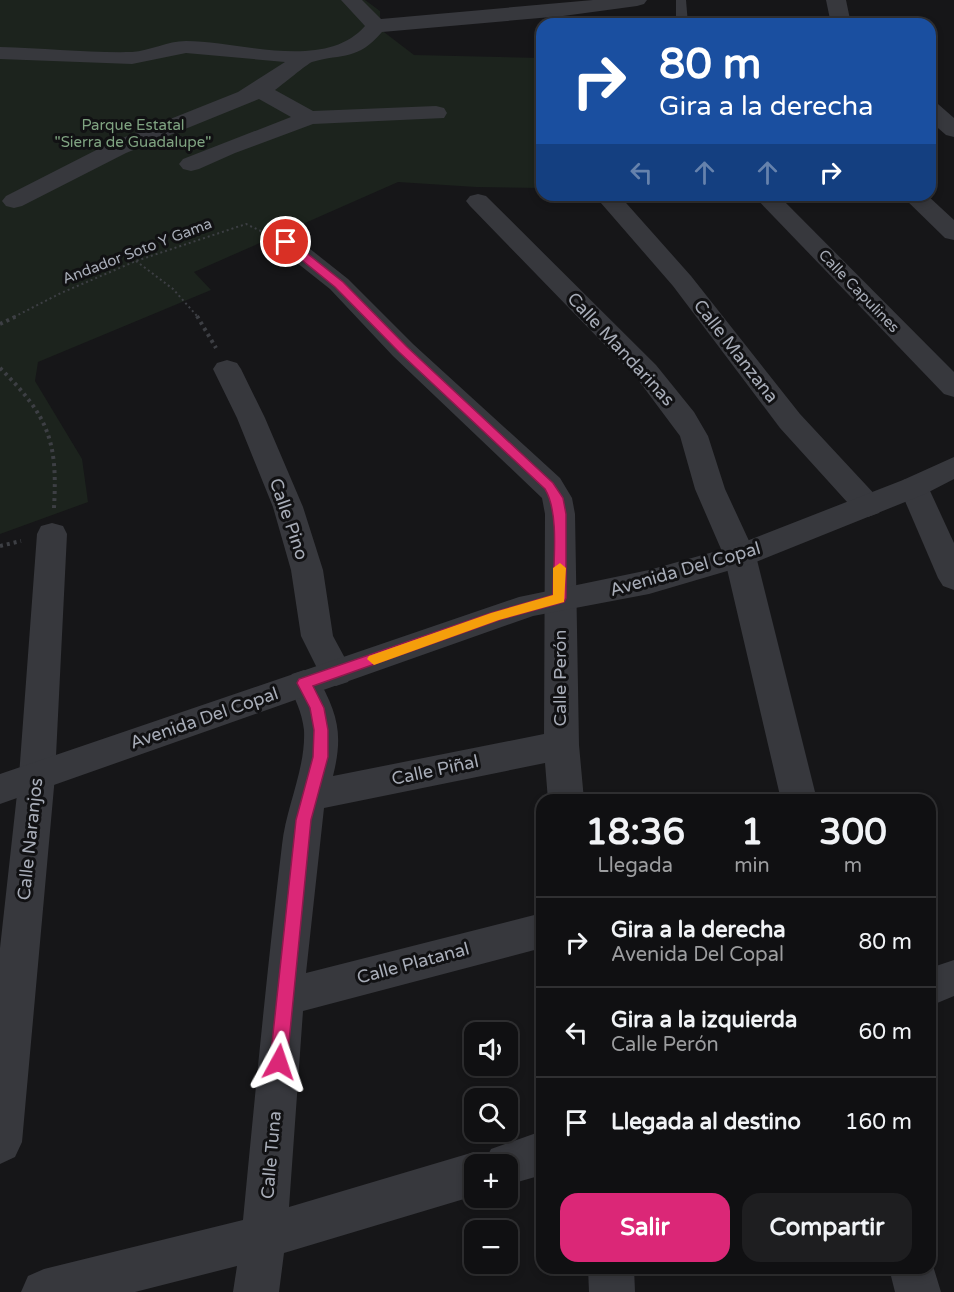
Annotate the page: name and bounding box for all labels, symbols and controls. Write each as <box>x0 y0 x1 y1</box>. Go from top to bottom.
text: 80 m <box>659 39 761 90</box>
icon: right <box>560 42 638 120</box>
text: Gira a la derecha <box>659 90 873 123</box>
park label: Parque Estatal "Sierra de Guadalupe" <box>55 116 211 151</box>
icon: left <box>625 156 658 189</box>
icon: ahead <box>688 156 721 189</box>
icon: ahead <box>751 156 784 189</box>
icon: right <box>814 156 847 189</box>
street label: Andador Soto Y Gama <box>60 214 214 288</box>
pin <box>260 216 311 267</box>
icon: arrive <box>269 225 302 258</box>
street label: Calle Capulines <box>815 246 903 336</box>
street label: Calle Mandarinas <box>563 288 679 410</box>
street label: Calle Manzana <box>689 295 783 407</box>
street label: Calle Pino <box>265 475 313 563</box>
street label: Avenida Del Copal <box>607 537 763 601</box>
street label: Calle Perón <box>549 629 571 727</box>
street label: Avenida Del Copal <box>127 682 281 754</box>
street label: Calle Piñal <box>389 750 481 790</box>
street label: Calle Naranjos <box>13 777 47 901</box>
text: 18:36 <box>585 811 685 854</box>
text: 1 <box>741 811 763 854</box>
text: 300 <box>819 811 887 854</box>
text: Llegada <box>597 854 673 878</box>
text: min <box>734 854 770 878</box>
text: m <box>844 854 862 878</box>
text: Gira a la derecha <box>611 917 786 943</box>
icon: right <box>560 926 593 959</box>
text: 80 m <box>858 929 912 955</box>
street label: Calle Platanal <box>354 937 472 989</box>
text: Avenida Del Copal <box>611 943 784 967</box>
text: Gira a la izquierda <box>611 1007 797 1033</box>
icon: left <box>560 1016 593 1049</box>
text: 60 m <box>858 1019 912 1045</box>
map controls <box>464 1022 518 1274</box>
button: sound <box>464 1022 518 1076</box>
position arrow <box>247 1030 311 1094</box>
text: Calle Perón <box>611 1033 719 1057</box>
button: search <box>464 1088 518 1142</box>
icon: arrive <box>560 1106 593 1139</box>
text: Llegada al destino <box>611 1109 801 1135</box>
text: 160 m <box>845 1109 912 1135</box>
street label: Calle Tuna <box>256 1110 286 1200</box>
button: + <box>464 1154 518 1208</box>
button: Salir <box>560 1193 730 1262</box>
button: Compartir <box>742 1193 912 1262</box>
button: − <box>464 1220 518 1274</box>

